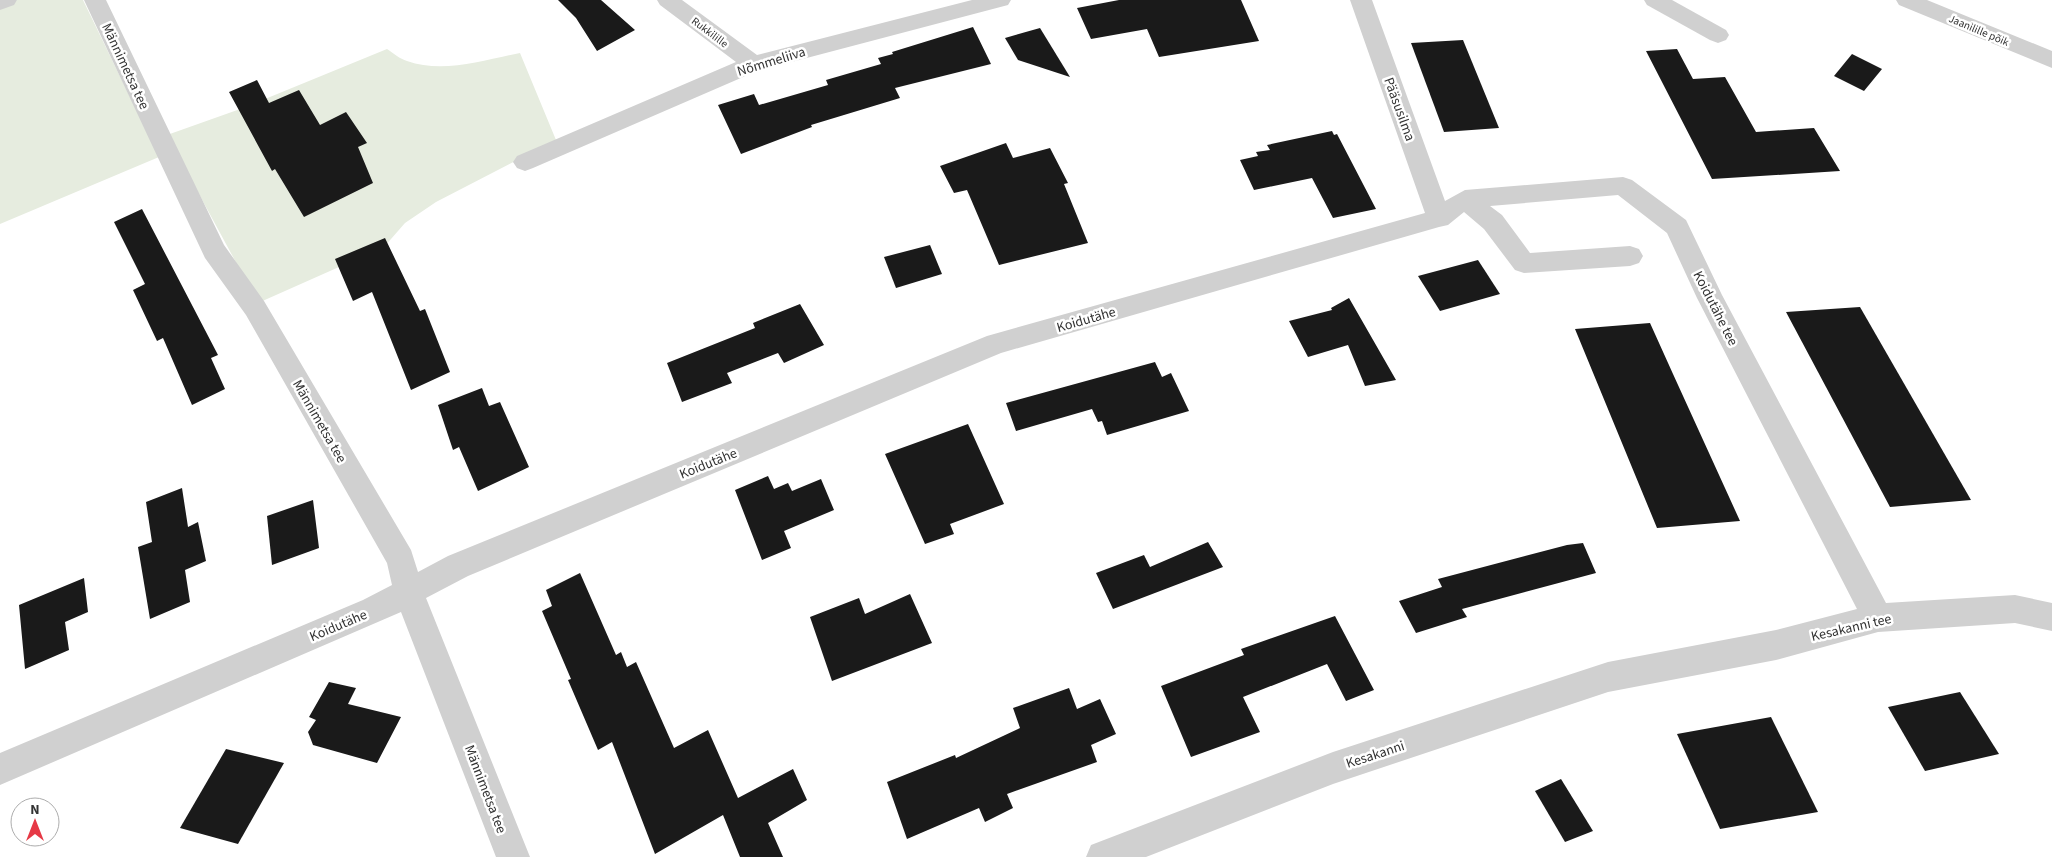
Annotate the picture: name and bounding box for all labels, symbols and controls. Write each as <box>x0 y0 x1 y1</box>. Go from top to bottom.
street label: Jaanilille põik <box>1946 11 2012 50</box>
street label: Rukkilille <box>688 14 732 51</box>
street label: Männimetsa tee <box>96 20 154 113</box>
street label: Nõmmeliiva <box>735 42 808 82</box>
street label: Pääsusilma <box>1378 75 1420 144</box>
street label: Koidutähe tee <box>1688 268 1743 349</box>
street label: Koidutähe <box>1054 302 1118 338</box>
street label: Männimetsa tee <box>287 376 351 467</box>
street label: Koidutähe <box>677 443 740 485</box>
street label: Koidutähe <box>307 605 370 647</box>
street label: Kesakanni tee <box>1809 609 1893 647</box>
street label: Kesakanni <box>1343 736 1407 774</box>
street label: Männimetsa tee <box>459 742 511 836</box>
north arrow <box>10 797 60 847</box>
text: N <box>30 800 40 820</box>

